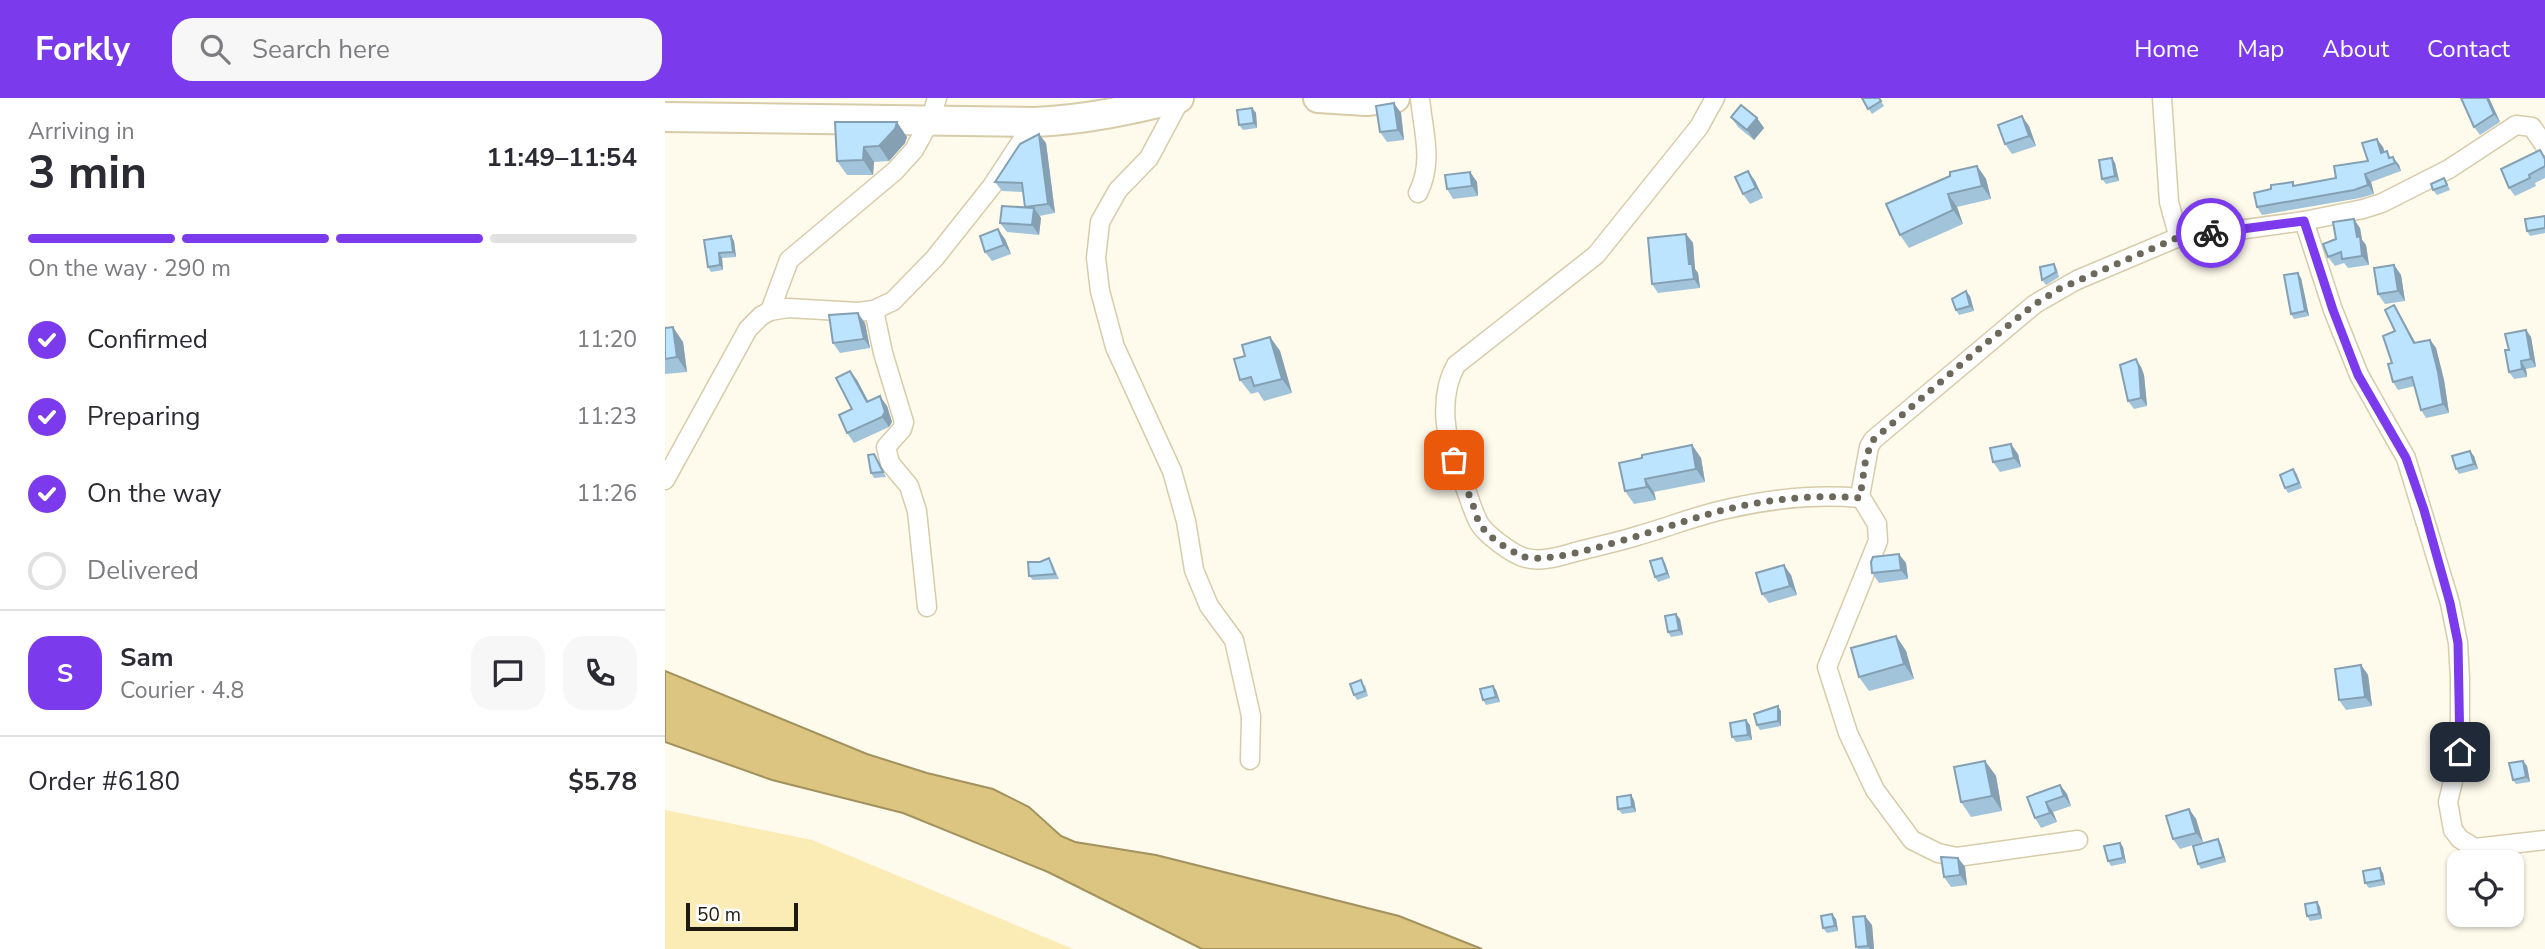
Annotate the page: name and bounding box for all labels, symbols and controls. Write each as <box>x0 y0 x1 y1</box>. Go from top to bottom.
search box <box>172 18 662 81</box>
text: Forkly <box>35 27 130 72</box>
icon: search <box>196 30 234 68</box>
text: Search here <box>252 32 390 67</box>
text: Home <box>2134 33 2199 65</box>
text: Map <box>2237 33 2284 65</box>
text: About <box>2322 33 2389 65</box>
text: Contact <box>2427 33 2510 65</box>
text: Arriving in <box>28 116 135 147</box>
text: 11:49–11:54 <box>486 140 637 175</box>
text: 3 min <box>28 141 147 204</box>
courier <box>2176 198 2246 268</box>
icon: bike <box>2192 214 2230 252</box>
text: On the way · 290 m <box>28 253 231 284</box>
icon: check <box>28 321 66 359</box>
text: Confirmed <box>87 322 208 357</box>
text: 11:20 <box>577 324 637 355</box>
icon: check <box>28 398 66 436</box>
text: Preparing <box>87 399 200 434</box>
text: 11:23 <box>577 401 637 432</box>
pin <box>1424 430 1484 490</box>
icon: bag <box>1435 441 1473 479</box>
icon: check <box>28 475 66 513</box>
text: On the way <box>87 476 221 511</box>
text: 11:26 <box>577 478 637 509</box>
text: Delivered <box>87 553 199 588</box>
button: chat <box>471 636 545 710</box>
button: phone <box>563 636 637 710</box>
text: Sam <box>120 640 173 675</box>
text: S <box>57 656 73 691</box>
text: Courier · 4.8 <box>120 675 244 706</box>
pin <box>2430 722 2490 782</box>
icon: home <box>2441 733 2479 771</box>
text: Order #6180 <box>28 764 180 799</box>
text: $5.78 <box>568 764 637 799</box>
map controls <box>2447 850 2524 927</box>
button: locate <box>2447 850 2524 927</box>
scale bar <box>686 900 798 932</box>
text: 50 m <box>697 902 741 928</box>

